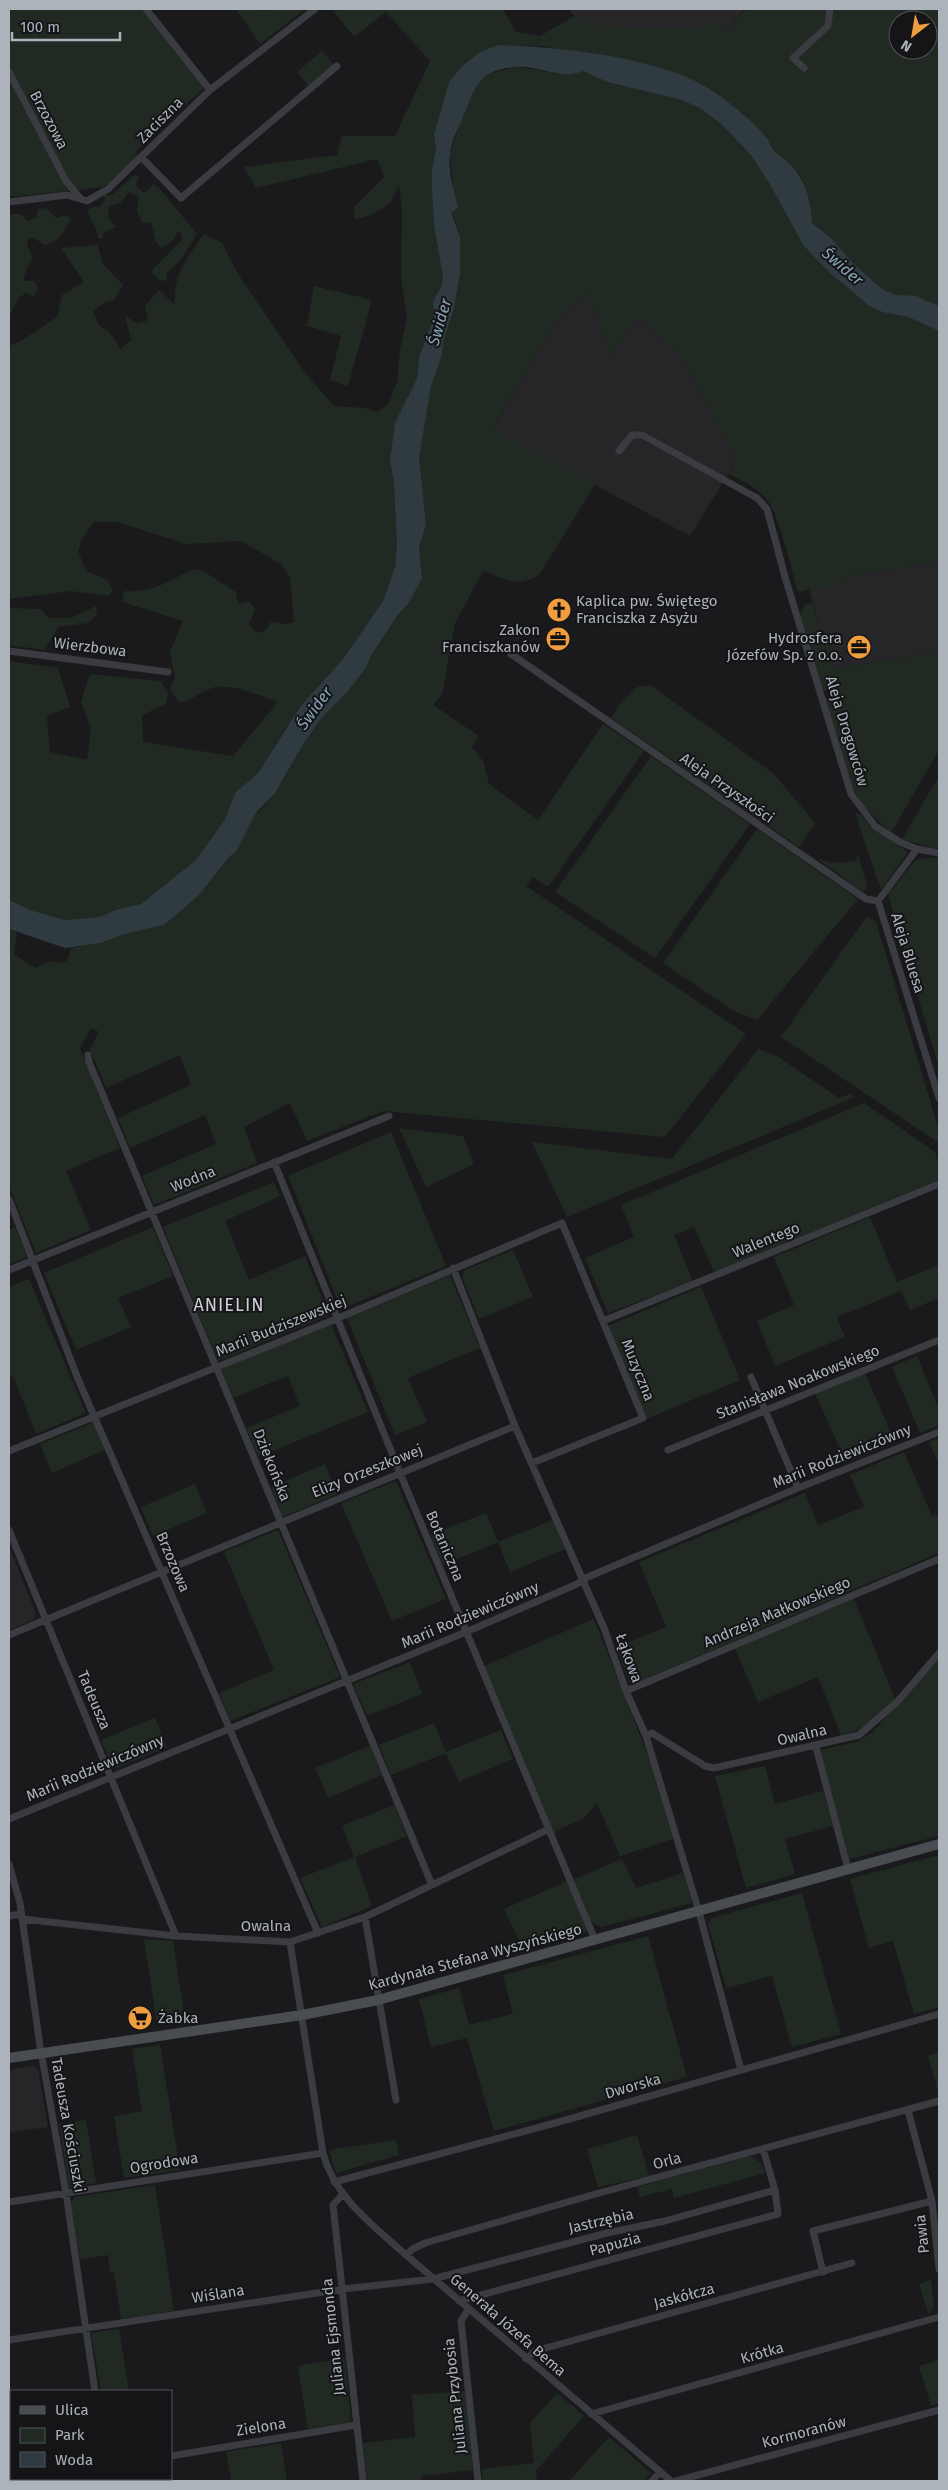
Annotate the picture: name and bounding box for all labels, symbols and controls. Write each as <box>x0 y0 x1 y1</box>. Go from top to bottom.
scale bar <box>12 10 120 42</box>
north arrow <box>888 10 938 60</box>
text: 100 m <box>20 18 60 36</box>
text: N <box>898 36 915 55</box>
street label: Brzozowa <box>26 88 72 152</box>
street label: Zaciszna <box>133 93 187 147</box>
water label: Świder <box>817 242 868 290</box>
water label: Świder <box>422 295 456 349</box>
place label: Kaplica pw. Świętego Franciszka z Asyżu <box>576 592 718 627</box>
church icon: Kaplica pw. Świętego Franciszka z Asyżu <box>546 597 572 623</box>
place label: Zakon Franciszkanów <box>442 621 540 656</box>
office icon: Zakon Franciszkanów <box>545 626 571 652</box>
place label: Hydrosfera Józefów Sp. z o.o. <box>726 629 842 664</box>
street label: Wierzbowa <box>52 634 128 660</box>
office icon: Hydrosfera Józefów Sp. z o.o. <box>846 634 872 660</box>
street label: Aleja Drogowców <box>822 674 872 789</box>
water label: Świder <box>291 682 337 734</box>
street label: Aleja Przyszłości <box>677 749 777 827</box>
street label: Aleja Bluesa <box>887 911 929 995</box>
street label: Wodna <box>168 1162 218 1196</box>
street label: Walentego <box>730 1218 802 1262</box>
street label: Marii Budziszewskiej <box>213 1292 349 1360</box>
district label: ANIELIN <box>193 1294 265 1316</box>
street label: Muzyczna <box>617 1337 659 1403</box>
street label: Stanisława Noakowskiego <box>714 1341 882 1423</box>
street label: Marii Rodziewiczówny <box>770 1420 914 1492</box>
street label: Dziekońska <box>249 1426 295 1504</box>
street label: Elizy Orzeszkowej <box>309 1441 425 1501</box>
street label: Botaniczna <box>422 1508 468 1584</box>
street label: Brzozowa <box>152 1529 194 1595</box>
street label: Andrzeja Małkowskiego <box>701 1573 853 1651</box>
street label: Marii Rodziewiczówny <box>398 1578 542 1652</box>
street label: Łąkowa <box>612 1631 646 1685</box>
street label: Tadeusza <box>73 1668 115 1732</box>
street label: Owalna <box>775 1721 829 1749</box>
street label: Marii Rodziewiczówny <box>23 1731 167 1805</box>
street label: Owalna <box>241 1917 291 1935</box>
street label: Kardynała Stefana Wyszyńskiego <box>366 1920 584 1994</box>
supermarket icon: Żabka <box>127 2005 153 2031</box>
place label: Żabka <box>158 2009 198 2027</box>
street label: Tadeusza Kościuszki <box>47 2056 89 2194</box>
street label: Dworska <box>603 2069 663 2103</box>
street label: Ogrodowa <box>129 2149 199 2177</box>
street label: Orla <box>651 2149 683 2173</box>
street label: Jastrzębia <box>567 2205 635 2237</box>
street label: Pawia <box>911 2214 933 2254</box>
street label: Papuzia <box>587 2228 643 2260</box>
street label: Generała Józefa Bema <box>446 2270 570 2380</box>
street label: Juliana Ejsmonda <box>318 2277 348 2397</box>
street label: Jaskółcza <box>652 2279 716 2313</box>
street label: Wiślana <box>190 2281 246 2307</box>
street label: Juliana Przybosia <box>440 2337 470 2455</box>
street label: Krótka <box>738 2338 786 2368</box>
legend <box>10 2390 172 2480</box>
text: Ulica <box>55 2401 89 2419</box>
street label: Kormoranów <box>760 2412 848 2452</box>
street label: Zielona <box>235 2414 287 2440</box>
text: Park <box>55 2426 85 2444</box>
text: Woda <box>55 2451 93 2469</box>

